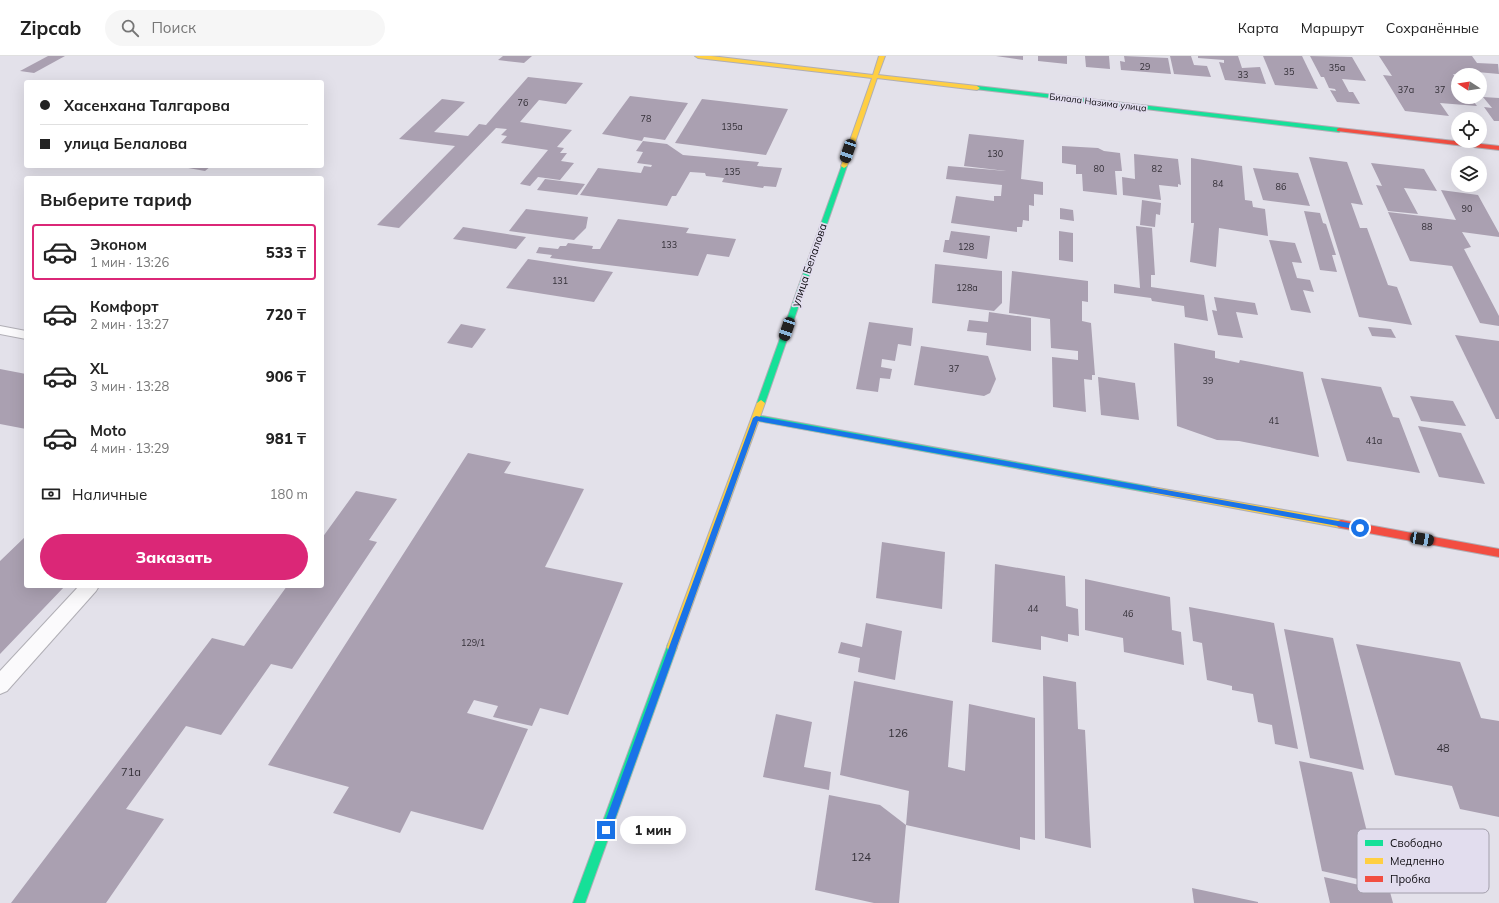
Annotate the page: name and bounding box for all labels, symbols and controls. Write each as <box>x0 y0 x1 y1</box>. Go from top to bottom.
search box <box>105 10 385 46</box>
text: Zipcab <box>20 16 81 40</box>
icon: search <box>119 17 141 39</box>
text: Поиск <box>151 18 196 37</box>
text: Карта <box>1238 19 1279 37</box>
text: Маршрут <box>1301 19 1364 37</box>
text: Сохранённые <box>1386 19 1479 37</box>
house number: 29 <box>1140 61 1150 72</box>
house number: 35а <box>1329 62 1345 73</box>
house number: 35 <box>1284 66 1295 77</box>
north arrow <box>1451 68 1487 104</box>
map controls <box>1451 68 1487 192</box>
house number: 33 <box>1238 69 1248 80</box>
house number: 37а <box>1398 84 1414 95</box>
house number: 37 <box>1435 84 1445 95</box>
street label: Билала Назима улица <box>1049 91 1147 114</box>
text: Хасенхана Талгарова <box>64 96 230 115</box>
house number: 76 <box>518 97 528 108</box>
button: locate <box>1451 112 1487 148</box>
house number: 78 <box>641 113 651 124</box>
house number: 135а <box>721 121 743 132</box>
text: улица Белалова <box>64 134 187 153</box>
car <box>838 138 858 164</box>
house number: 130 <box>987 148 1003 159</box>
button: layers <box>1451 156 1487 192</box>
house number: 80 <box>1094 163 1104 174</box>
house number: 82 <box>1152 163 1162 174</box>
house number: 135 <box>724 166 741 177</box>
house number: 84 <box>1213 178 1224 189</box>
house number: 86 <box>1276 181 1286 192</box>
text: Выберите тариф <box>40 188 192 211</box>
house number: 90 <box>1462 203 1472 214</box>
street label: улица Белалова <box>788 221 830 309</box>
house number: 88 <box>1422 221 1432 232</box>
icon: car <box>42 234 78 270</box>
text: Эконом <box>90 235 147 254</box>
house number: 133 <box>661 239 677 250</box>
house number: 128 <box>958 241 974 252</box>
text: 533 ₸ <box>266 243 306 262</box>
text: 1 мин · 13:26 <box>90 254 169 270</box>
house number: 131 <box>552 275 568 286</box>
house number: 128а <box>956 282 978 293</box>
icon: car <box>42 296 78 332</box>
text: Комфорт <box>90 297 159 316</box>
text: 720 ₸ <box>266 305 306 324</box>
text: 2 мин · 13:27 <box>90 316 169 332</box>
car <box>777 316 797 342</box>
icon: car <box>42 358 78 394</box>
text: XL <box>90 359 108 378</box>
house number: 37 <box>949 363 959 374</box>
text: 906 ₸ <box>266 367 306 386</box>
house number: 39 <box>1203 375 1213 386</box>
text: 3 мин · 13:28 <box>90 378 169 394</box>
house number: 41 <box>1269 415 1279 426</box>
icon: car <box>42 420 78 456</box>
text: Moto <box>90 421 126 440</box>
text: 981 ₸ <box>266 429 306 448</box>
house number: 41а <box>1366 435 1382 446</box>
text: 4 мин · 13:29 <box>90 440 169 456</box>
icon: cash <box>40 483 62 505</box>
text: Наличные <box>72 485 147 504</box>
text: 180 m <box>270 486 308 502</box>
route start <box>1351 519 1369 537</box>
car <box>1409 531 1435 547</box>
button: Заказать <box>40 534 308 580</box>
house number: 44 <box>1028 603 1039 614</box>
house number: 46 <box>1123 608 1133 619</box>
house number: 129/1 <box>461 637 485 648</box>
house number: 126 <box>888 726 908 740</box>
house number: 48 <box>1436 741 1450 755</box>
house number: 71а <box>121 765 141 779</box>
callout: 1 мин <box>620 816 686 844</box>
route end <box>597 821 615 839</box>
text: 1 мин <box>634 822 672 838</box>
legend <box>1357 829 1489 893</box>
text: Свободно <box>1390 836 1443 850</box>
house number: 124 <box>851 850 871 864</box>
text: Медленно <box>1390 854 1444 868</box>
text: Пробка <box>1390 872 1431 886</box>

